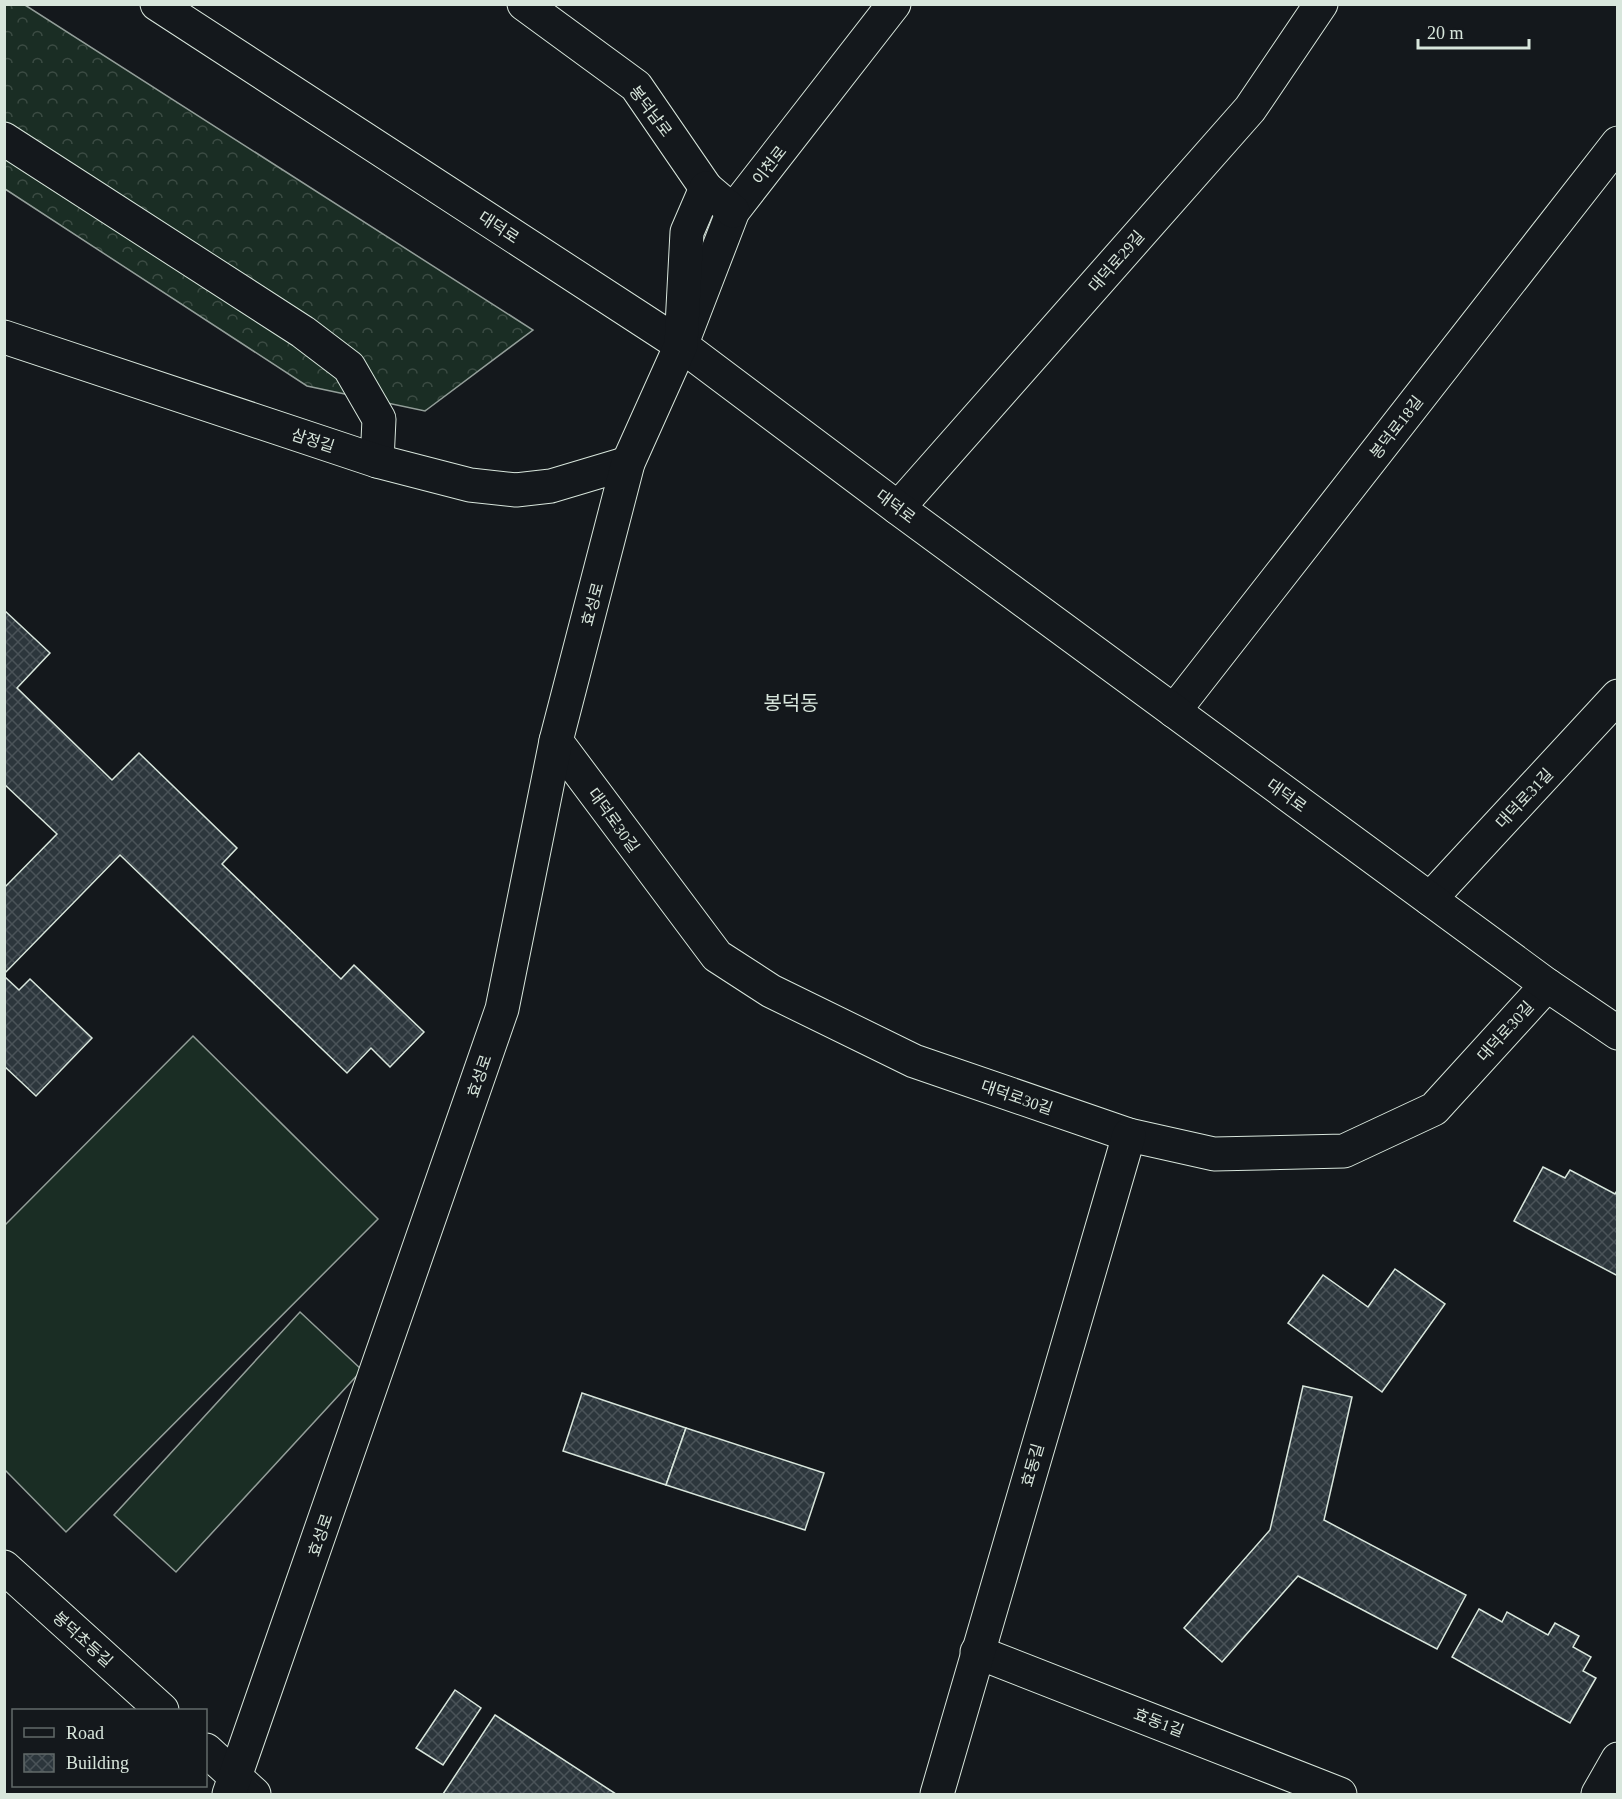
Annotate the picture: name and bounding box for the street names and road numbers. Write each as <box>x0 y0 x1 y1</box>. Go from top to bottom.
street label: 봉덕남로 <box>626 83 675 140</box>
street label: 이천로 <box>749 142 790 188</box>
street label: 대덕로 <box>476 208 522 247</box>
street label: 대덕로29길 <box>1085 227 1147 295</box>
street label: 봉덕로18길 <box>1367 393 1426 462</box>
street label: 삼정길 <box>289 426 336 455</box>
street label: 대덕로 <box>873 486 919 527</box>
street label: 효성로 <box>579 580 606 628</box>
street label: 대덕로31길 <box>1493 765 1556 832</box>
street label: 대덕로 <box>1264 776 1310 815</box>
street label: 대덕로30길 <box>585 785 642 856</box>
street label: 대덕로30길 <box>1474 998 1537 1065</box>
street label: 효성로 <box>464 1052 495 1100</box>
street label: 대덕로30길 <box>979 1077 1055 1118</box>
street label: 효동길 <box>1018 1442 1047 1489</box>
street label: 효성로 <box>305 1511 336 1559</box>
street label: 봉덕초등길 <box>50 1608 116 1670</box>
street label: 효동1길 <box>1131 1705 1186 1740</box>

